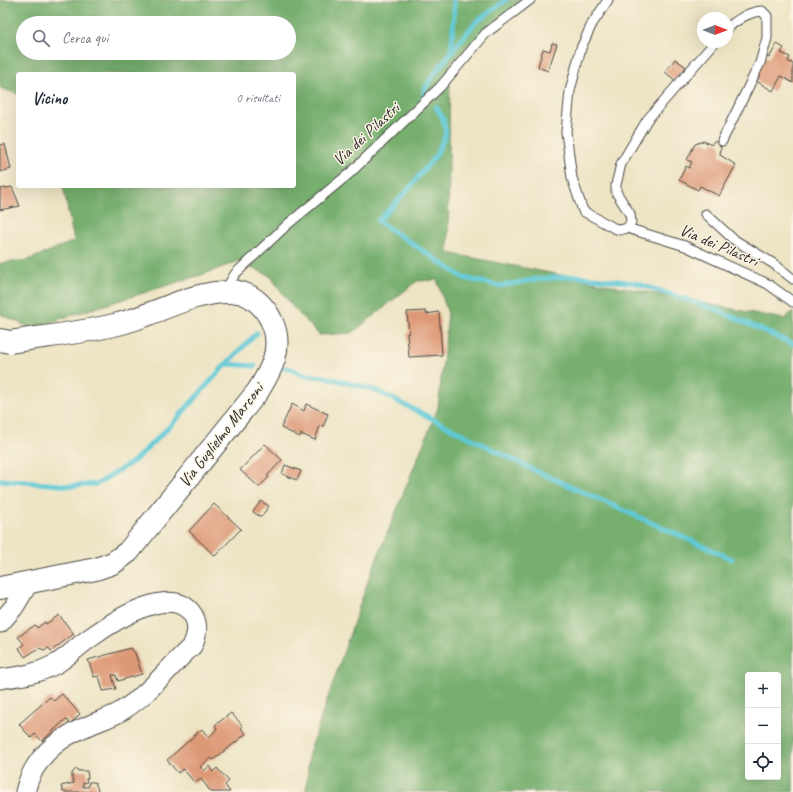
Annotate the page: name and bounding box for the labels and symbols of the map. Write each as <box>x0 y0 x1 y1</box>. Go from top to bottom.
north arrow <box>697 12 733 48</box>
street label: Via dei Pilastri <box>328 97 405 170</box>
street label: Via dei Pilastri <box>676 219 763 272</box>
street label: Via Guglielmo Marconi <box>174 377 270 491</box>

